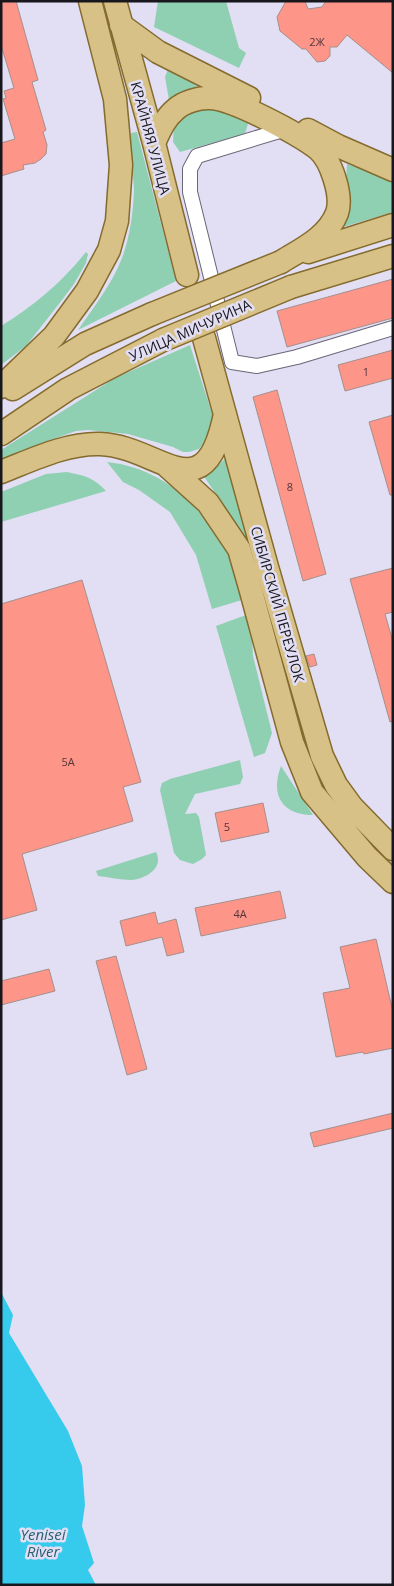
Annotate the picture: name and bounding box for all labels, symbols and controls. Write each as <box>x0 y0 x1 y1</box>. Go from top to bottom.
house number: 2Ж <box>309 34 326 49</box>
street label: КРАЙНЯЯ УЛИЦА <box>127 79 175 197</box>
street label: УЛИЦА МИЧУРИНА <box>126 294 254 365</box>
house number: 1 <box>363 364 369 379</box>
house number: 8 <box>287 479 293 494</box>
street label: СИБИРСКИЙ ПЕРЕУЛОК <box>247 524 310 685</box>
house number: 5А <box>61 754 75 769</box>
house number: 5 <box>224 819 230 834</box>
house number: 4А <box>233 906 247 921</box>
water label: Yenisei River <box>20 1524 66 1561</box>

